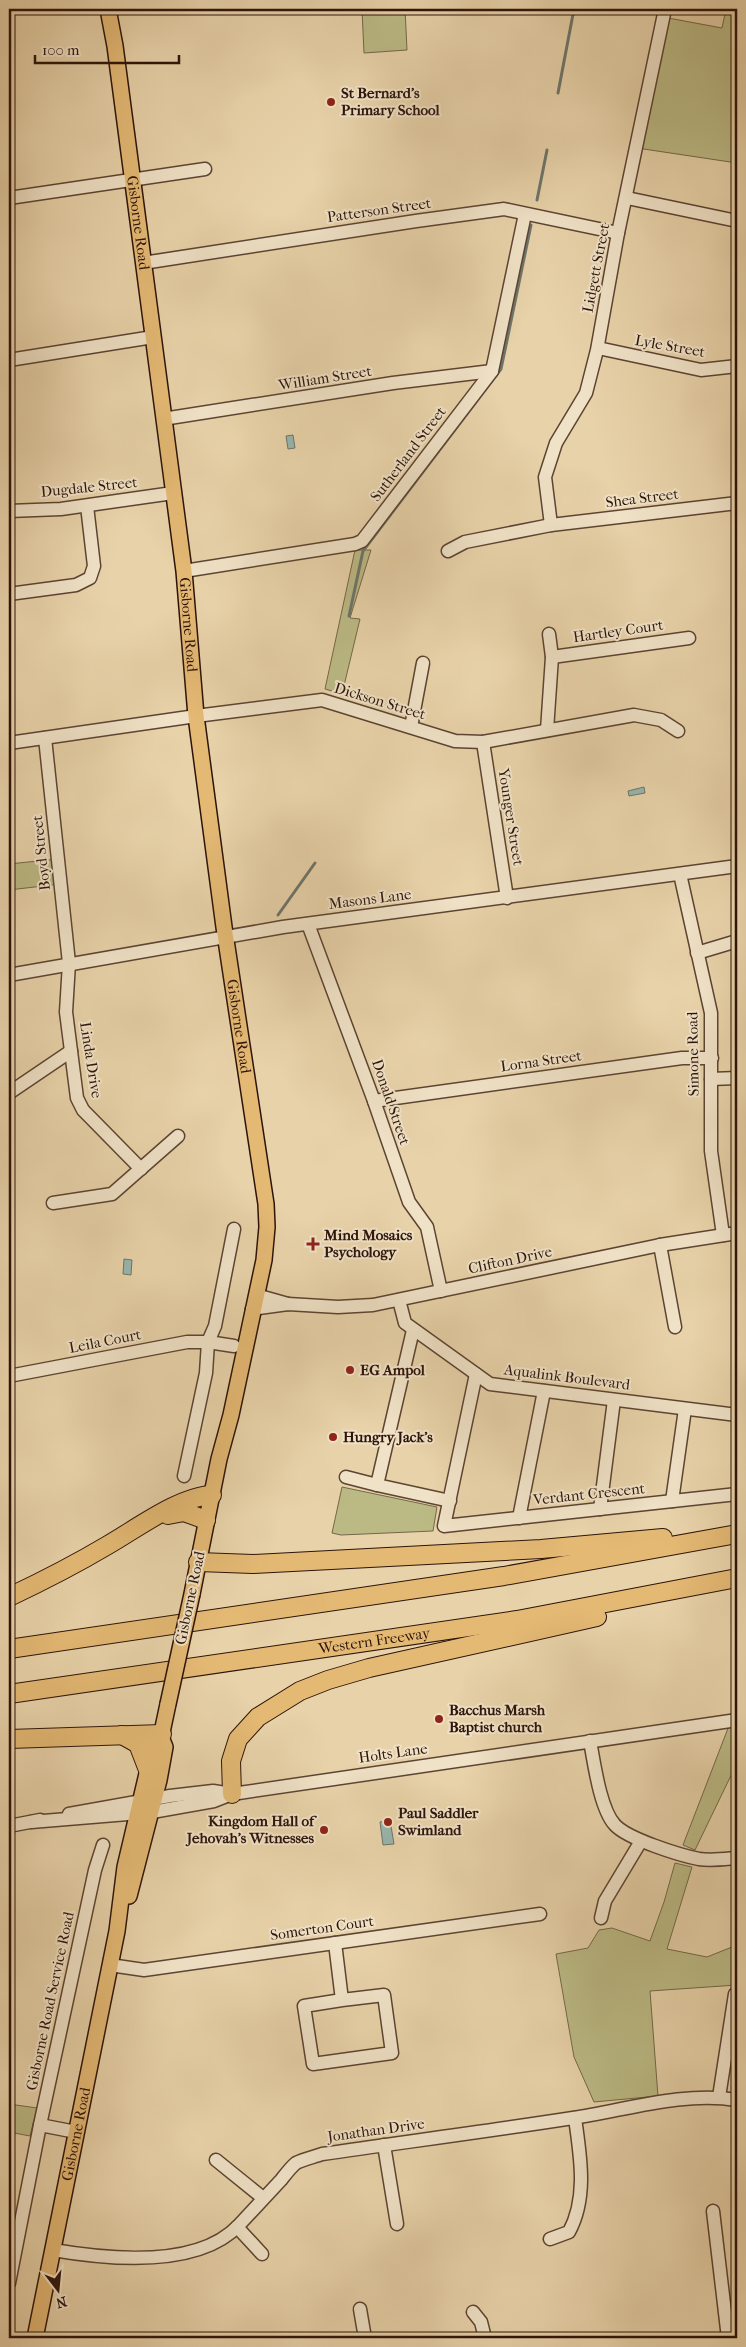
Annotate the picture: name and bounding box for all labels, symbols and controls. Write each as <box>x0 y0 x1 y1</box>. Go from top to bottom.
scale bar <box>35 32 179 64</box>
text: 100 m <box>42 41 80 59</box>
place label: St Bernard's Primary School <box>341 84 441 119</box>
marker: St Bernard's Primary School <box>325 96 337 108</box>
street label: Gisborne Road <box>123 175 153 272</box>
street label: Patterson Street <box>326 194 433 226</box>
street label: Lidgett Street <box>579 221 614 314</box>
street label: Lyle Street <box>634 331 707 361</box>
street label: William Street <box>276 362 373 394</box>
street label: Sutherland Street <box>366 402 450 505</box>
street label: Dugdale Street <box>40 473 139 501</box>
street label: Shea Street <box>605 485 680 511</box>
street label: Gisborne Road <box>176 577 201 674</box>
street label: Hartley Court <box>572 616 665 646</box>
street label: Dickson Street <box>332 679 428 724</box>
street label: Younger Street <box>494 766 528 868</box>
street label: Boyd Street <box>28 814 54 891</box>
street label: Masons Lane <box>328 885 413 913</box>
street label: Gisborne Road <box>223 978 255 1076</box>
street label: Simone Road <box>683 1011 703 1097</box>
street label: Linda Drive <box>76 1021 106 1100</box>
street label: Lorna Street <box>499 1046 583 1076</box>
street label: Donald Street <box>368 1057 414 1148</box>
place label: Mind Mosaics Psychology <box>323 1226 413 1261</box>
marker: Mind Mosaics Psychology <box>306 1237 320 1251</box>
street label: Clifton Drive <box>467 1242 554 1278</box>
street label: Leila Court <box>67 1325 143 1357</box>
street label: Aqualink Boulevard <box>502 1360 632 1394</box>
place label: EG Ampol <box>360 1361 426 1379</box>
marker: EG Ampol <box>344 1364 356 1376</box>
place label: Hungry Jack's <box>343 1428 433 1446</box>
marker: Hungry Jack's <box>327 1431 339 1443</box>
street label: Verdant Crescent <box>531 1479 646 1509</box>
street label: Gisborne Road <box>171 1549 209 1646</box>
street label: Western Freeway <box>316 1624 432 1658</box>
place label: Bacchus Marsh Baptist church <box>449 1701 546 1736</box>
marker: Bacchus Marsh Baptist church <box>433 1713 445 1725</box>
street label: Holts Lane <box>357 1739 429 1767</box>
place label: Paul Saddler Swimland <box>398 1804 479 1839</box>
place label: Kingdom Hall of Jehovah's Witnesses <box>185 1812 318 1847</box>
marker: Paul Saddler Swimland <box>382 1816 394 1828</box>
marker: Kingdom Hall of Jehovah's Witnesses <box>318 1824 330 1836</box>
street label: Gisborne Road Service Road <box>22 1909 78 2092</box>
street label: Somerton Court <box>269 1912 375 1944</box>
street label: Gisborne Road <box>58 2085 94 2182</box>
street label: Jonathan Drive <box>325 2114 426 2146</box>
north arrow <box>32 2264 82 2314</box>
text: N <box>54 2292 69 2312</box>

